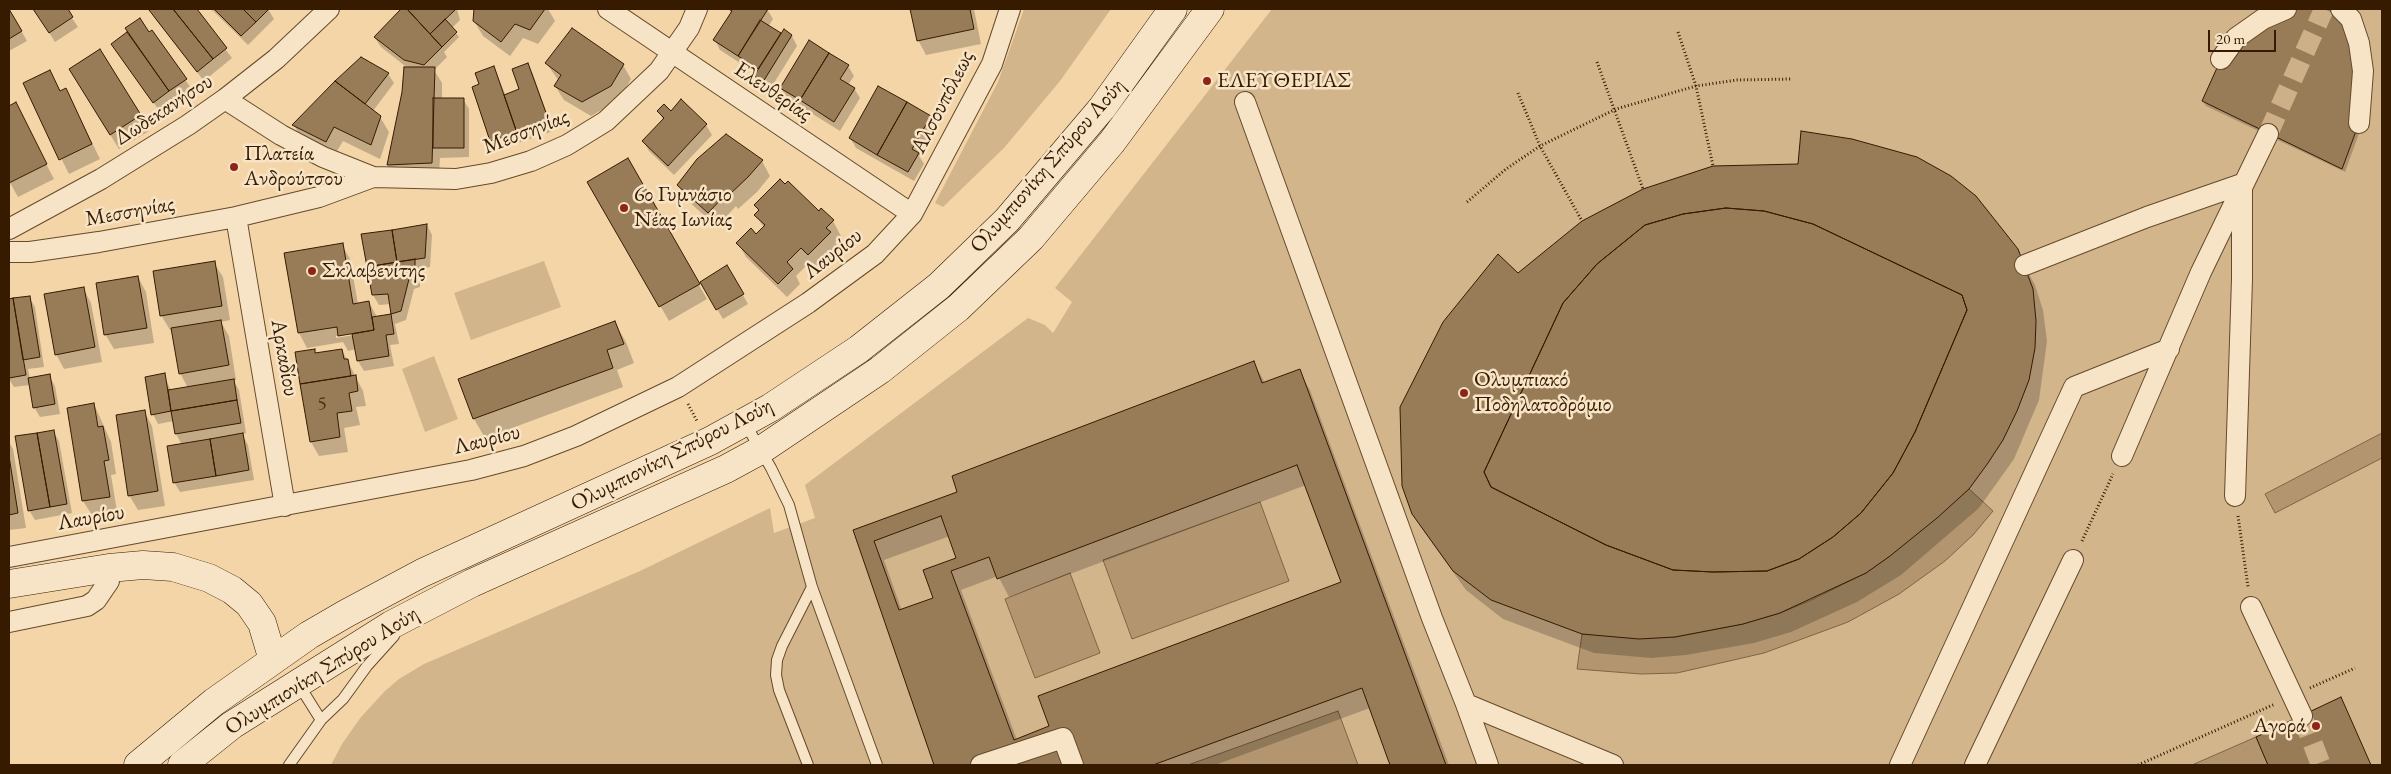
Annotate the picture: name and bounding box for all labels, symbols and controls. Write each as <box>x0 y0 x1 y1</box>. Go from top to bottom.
scale bar <box>2211 20 2278 52</box>
text: 20 m <box>2216 29 2245 48</box>
street label: Αλσουπόλεως <box>906 46 980 158</box>
street label: Ελευθερίας <box>729 56 817 128</box>
street label: Δωδεκανήσου <box>110 68 218 152</box>
place label: ΕΛΕΥΘΕΡΙΑΣ <box>1217 68 1351 94</box>
street label: Ολυμπιονίκη Σπύρου Λούη <box>965 73 1131 259</box>
marker: ΕΛΕΥΘΕΡΙΑΣ <box>1201 75 1213 87</box>
street label: Μεσσηνίας <box>479 104 573 160</box>
place label: Πλατεία Ανδρούτσου <box>244 141 343 192</box>
marker: Πλατεία Ανδρούτσου <box>228 161 240 173</box>
place label: 6ο Γυμνάσιο Νέας Ιωνίας <box>634 182 732 234</box>
street label: Μεσσηνίας <box>83 191 177 233</box>
marker: 6ο Γυμνάσιο Νέας Ιωνίας <box>618 202 630 214</box>
street label: Λαυρίου <box>798 223 868 285</box>
place label: Σκλαβενίτης <box>322 258 425 284</box>
marker: Σκλαβενίτης <box>306 265 318 277</box>
street label: Αρκαδίου <box>264 317 304 399</box>
place label: Ολυμπιακό Ποδηλατοδρόμιο <box>1474 367 1612 418</box>
marker: Ολυμπιακό Ποδηλατοδρόμιο <box>1458 387 1470 399</box>
house number: 5 <box>317 393 327 417</box>
street label: Ολυμπιονίκη Σπύρου Λούη <box>567 393 777 517</box>
street label: Λαυρίου <box>451 419 523 461</box>
street label: Λαυρίου <box>55 499 127 537</box>
street label: Ολυμπιονίκη Σπύρου Λούη <box>220 601 424 741</box>
place label: Αγορά <box>2253 713 2306 739</box>
marker: Αγορά <box>2310 720 2322 732</box>

